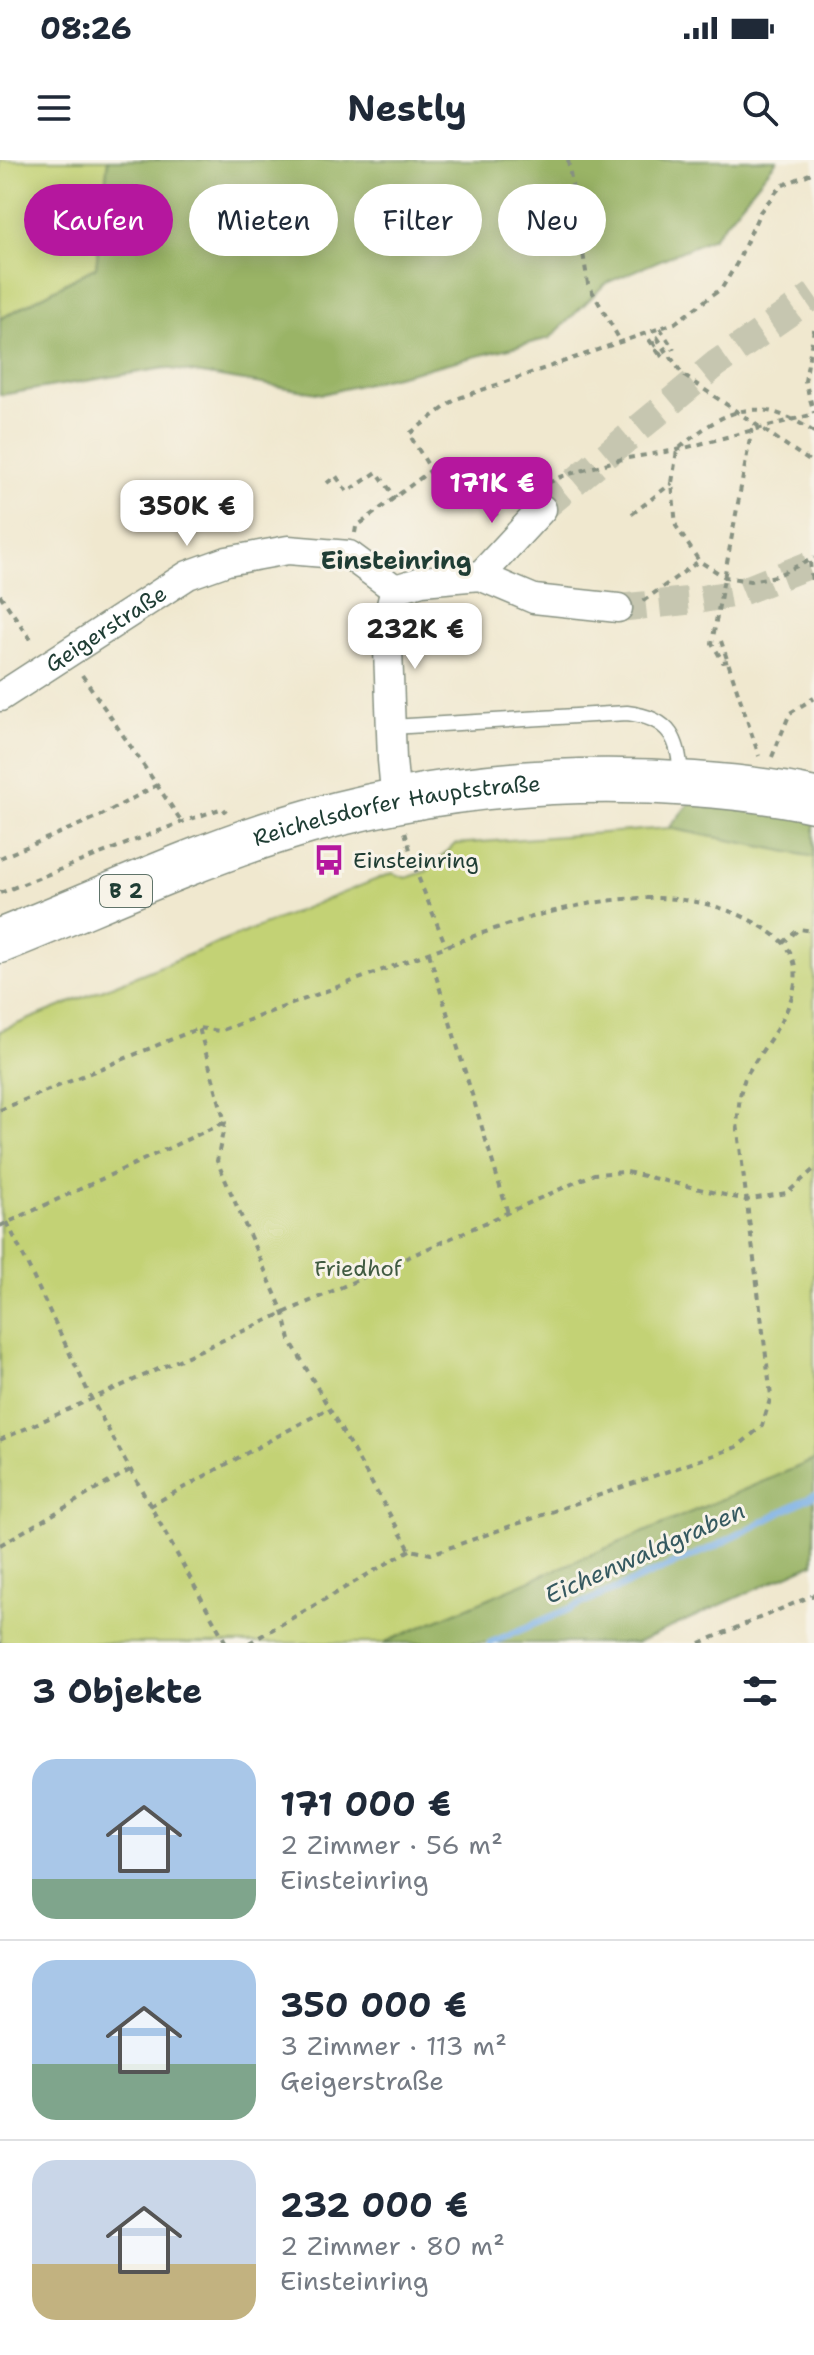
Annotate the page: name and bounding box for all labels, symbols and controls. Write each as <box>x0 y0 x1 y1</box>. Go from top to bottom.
text: 08:26 <box>40 8 132 49</box>
text: Nestly <box>347 84 467 133</box>
icon: menu <box>32 86 76 130</box>
icon: search <box>738 86 782 130</box>
chip: Kaufen <box>24 184 173 256</box>
chip: Mieten <box>189 184 338 256</box>
chip: Filter <box>354 184 482 256</box>
chip: Neu <box>498 184 606 256</box>
pin: 171K € <box>427 457 557 525</box>
text: 171K € <box>449 465 535 500</box>
pin: 350K € <box>122 480 252 548</box>
text: 350K € <box>138 488 236 523</box>
district label: Einsteinring <box>320 545 472 577</box>
street label: Geigerstraße <box>40 578 172 678</box>
pin: 232K € <box>350 603 480 671</box>
text: 232K € <box>366 611 464 646</box>
street label: Reichelsdorfer Hauptstraße <box>249 768 541 853</box>
bus stop icon: Einsteinring <box>312 843 346 877</box>
place label: Einsteinring <box>353 846 479 875</box>
road number: B 2 <box>100 875 152 907</box>
park label: Friedhof <box>314 1254 403 1283</box>
water label: Eichenwaldgraben <box>540 1494 750 1612</box>
text: 3 Objekte <box>32 1668 203 1714</box>
icon: filters <box>738 1669 782 1713</box>
text: 171 000 € <box>280 1781 451 1827</box>
icon: home <box>96 1791 192 1887</box>
text: 2 Zimmer · 56 m² <box>280 1827 503 1862</box>
text: Einsteinring <box>280 1862 429 1897</box>
text: 350 000 € <box>280 1982 467 2028</box>
icon: home <box>96 1992 192 2088</box>
text: 3 Zimmer · 113 m² <box>280 2028 507 2063</box>
text: Geigerstraße <box>280 2063 444 2098</box>
text: 232 000 € <box>280 2182 468 2228</box>
icon: home <box>96 2192 192 2288</box>
text: 2 Zimmer · 80 m² <box>280 2228 505 2263</box>
text: Einsteinring <box>280 2263 429 2298</box>

